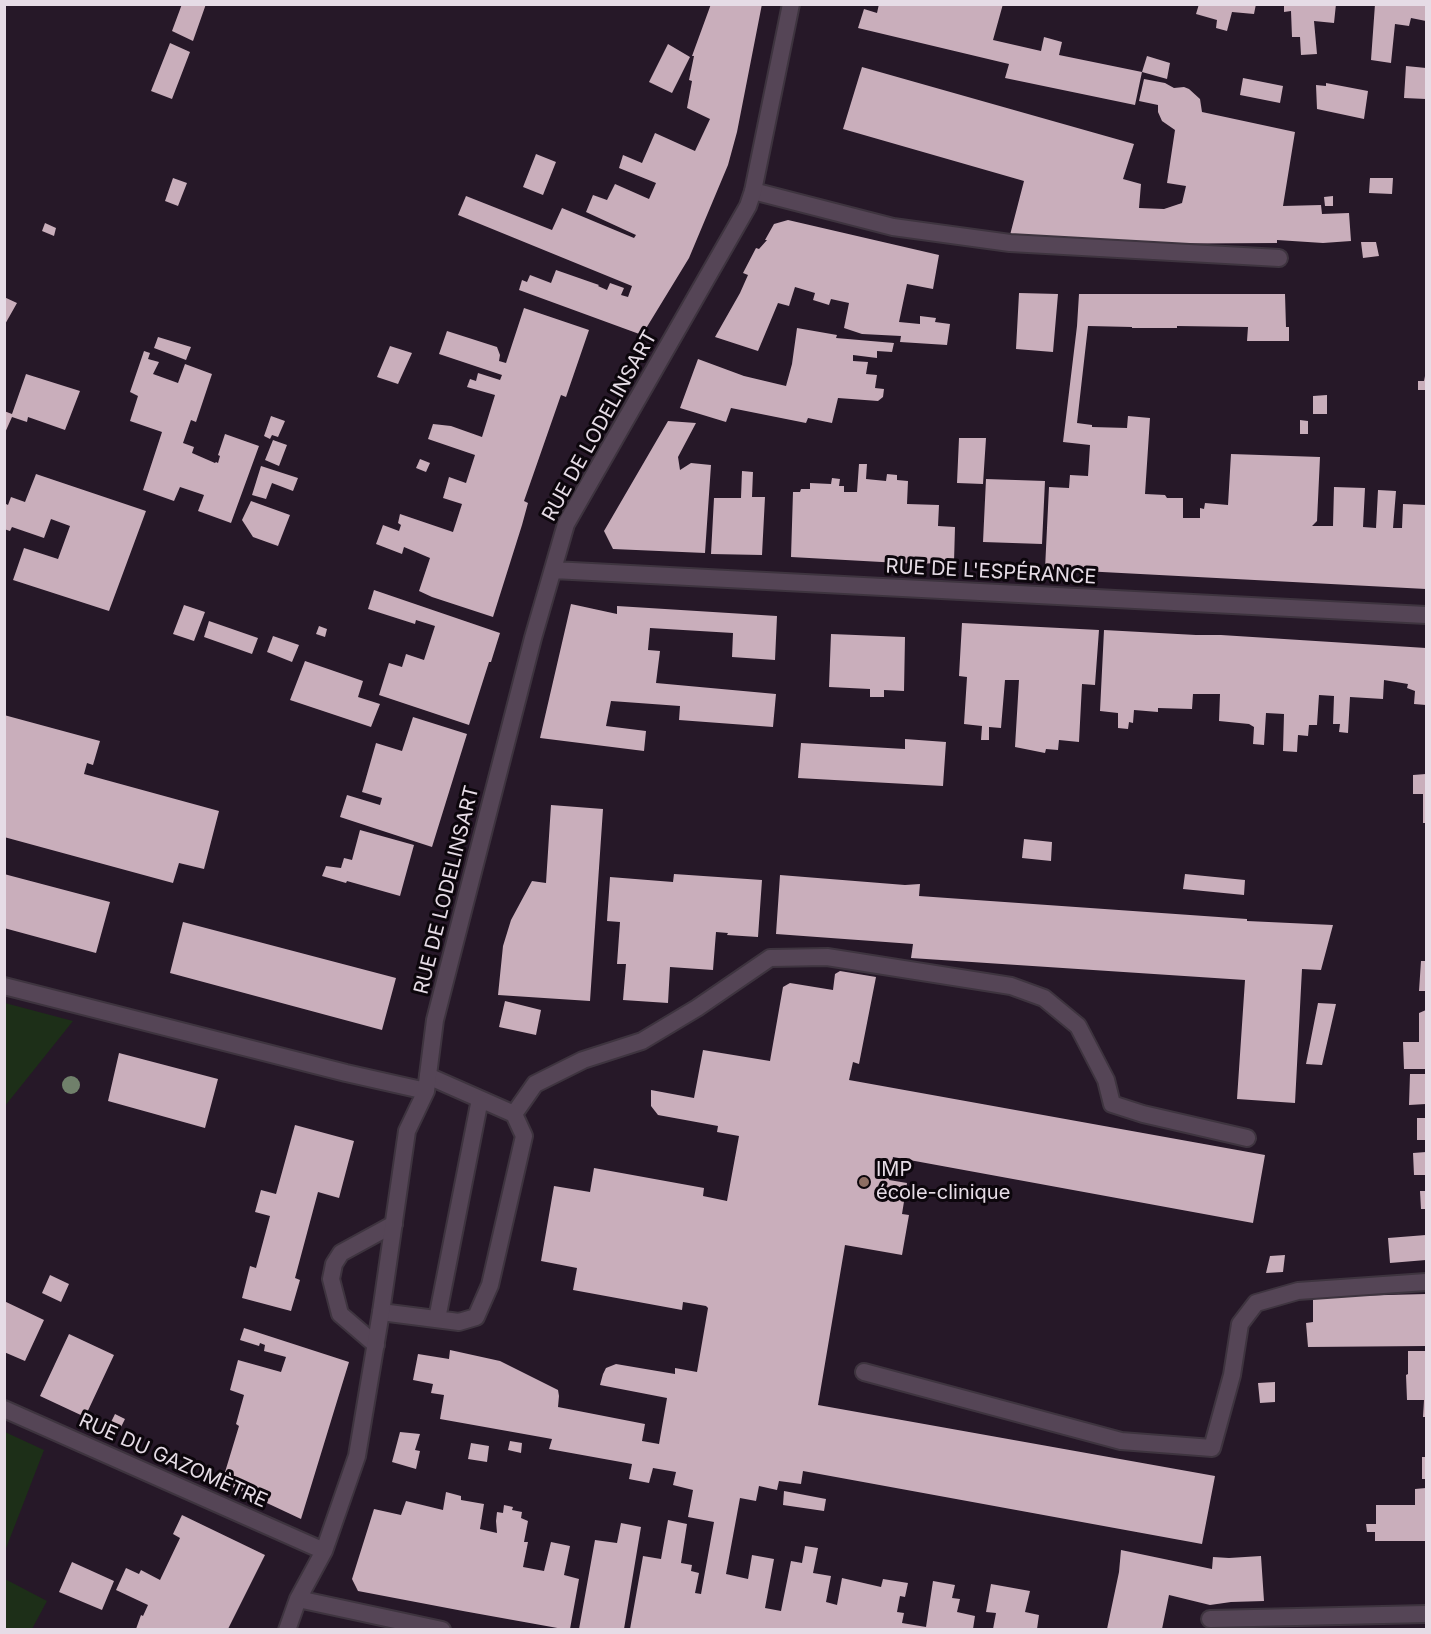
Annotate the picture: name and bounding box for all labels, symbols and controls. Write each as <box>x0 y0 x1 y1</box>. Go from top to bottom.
street label: RUE DE LODELINSART <box>538 327 662 525</box>
street label: RUE DE L'ESPÉRANCE <box>885 554 1097 590</box>
street label: RUE DE LODELINSART <box>409 783 485 997</box>
place label: IMP école-clinique <box>876 1158 1010 1205</box>
marker: IMP école-clinique <box>857 1175 871 1189</box>
street label: RUE DU GAZOMÈTRE <box>75 1409 271 1513</box>

